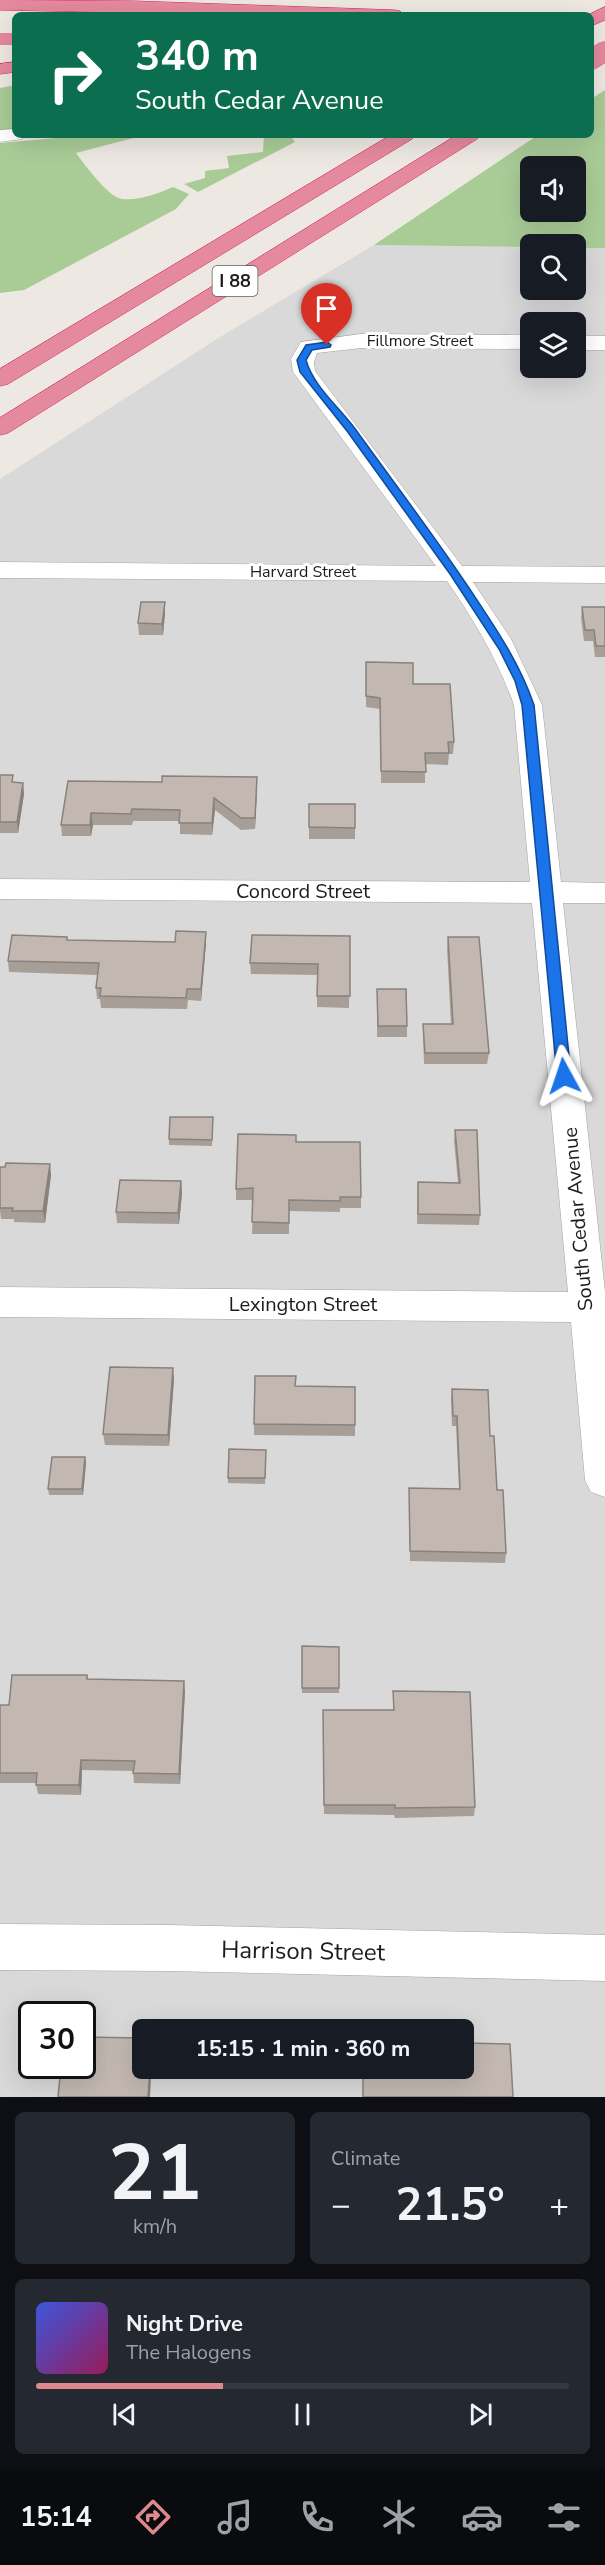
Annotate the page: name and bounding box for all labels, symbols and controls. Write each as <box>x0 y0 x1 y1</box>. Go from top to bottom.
text: 340 m <box>135 28 259 85</box>
icon: right <box>36 36 114 114</box>
text: South Cedar Avenue <box>135 82 384 119</box>
map controls <box>520 156 586 378</box>
button: sound <box>520 156 586 222</box>
button: search <box>520 234 586 300</box>
road number: I 88 <box>212 266 258 296</box>
pin <box>301 283 352 345</box>
icon: arrive <box>310 292 343 325</box>
button: layers <box>520 312 586 378</box>
street label: Fillmore Street <box>367 330 474 352</box>
street label: Harvard Street <box>250 561 356 583</box>
street label: Concord Street <box>236 878 371 905</box>
position arrow <box>532 1044 596 1108</box>
street label: South Cedar Avenue <box>557 1126 599 1312</box>
street label: Lexington Street <box>229 1291 378 1318</box>
street label: Harrison Street <box>221 1934 386 1968</box>
speed limit sign: 30 <box>18 2001 96 2079</box>
text: 15:15 · 1 min · 360 m <box>196 2034 410 2064</box>
text: 21 <box>108 2120 202 2227</box>
text: Climate <box>331 2145 400 2172</box>
text: 21.5° <box>395 2175 505 2236</box>
text: − <box>331 2183 351 2228</box>
text: + <box>549 2183 569 2228</box>
text: km/h <box>133 2213 177 2240</box>
text: Night Drive <box>126 2309 243 2339</box>
text: The Halogens <box>126 2339 251 2366</box>
icon: previous <box>108 2398 141 2431</box>
icon: pause <box>286 2398 319 2431</box>
icon: next <box>464 2398 497 2431</box>
icon: directions <box>132 2496 174 2538</box>
icon: music <box>214 2496 256 2538</box>
icon: phone <box>296 2496 338 2538</box>
icon: climate <box>378 2496 420 2538</box>
icon: car <box>461 2496 503 2538</box>
icon: filters <box>543 2496 585 2538</box>
text: 15:14 <box>20 2499 92 2536</box>

